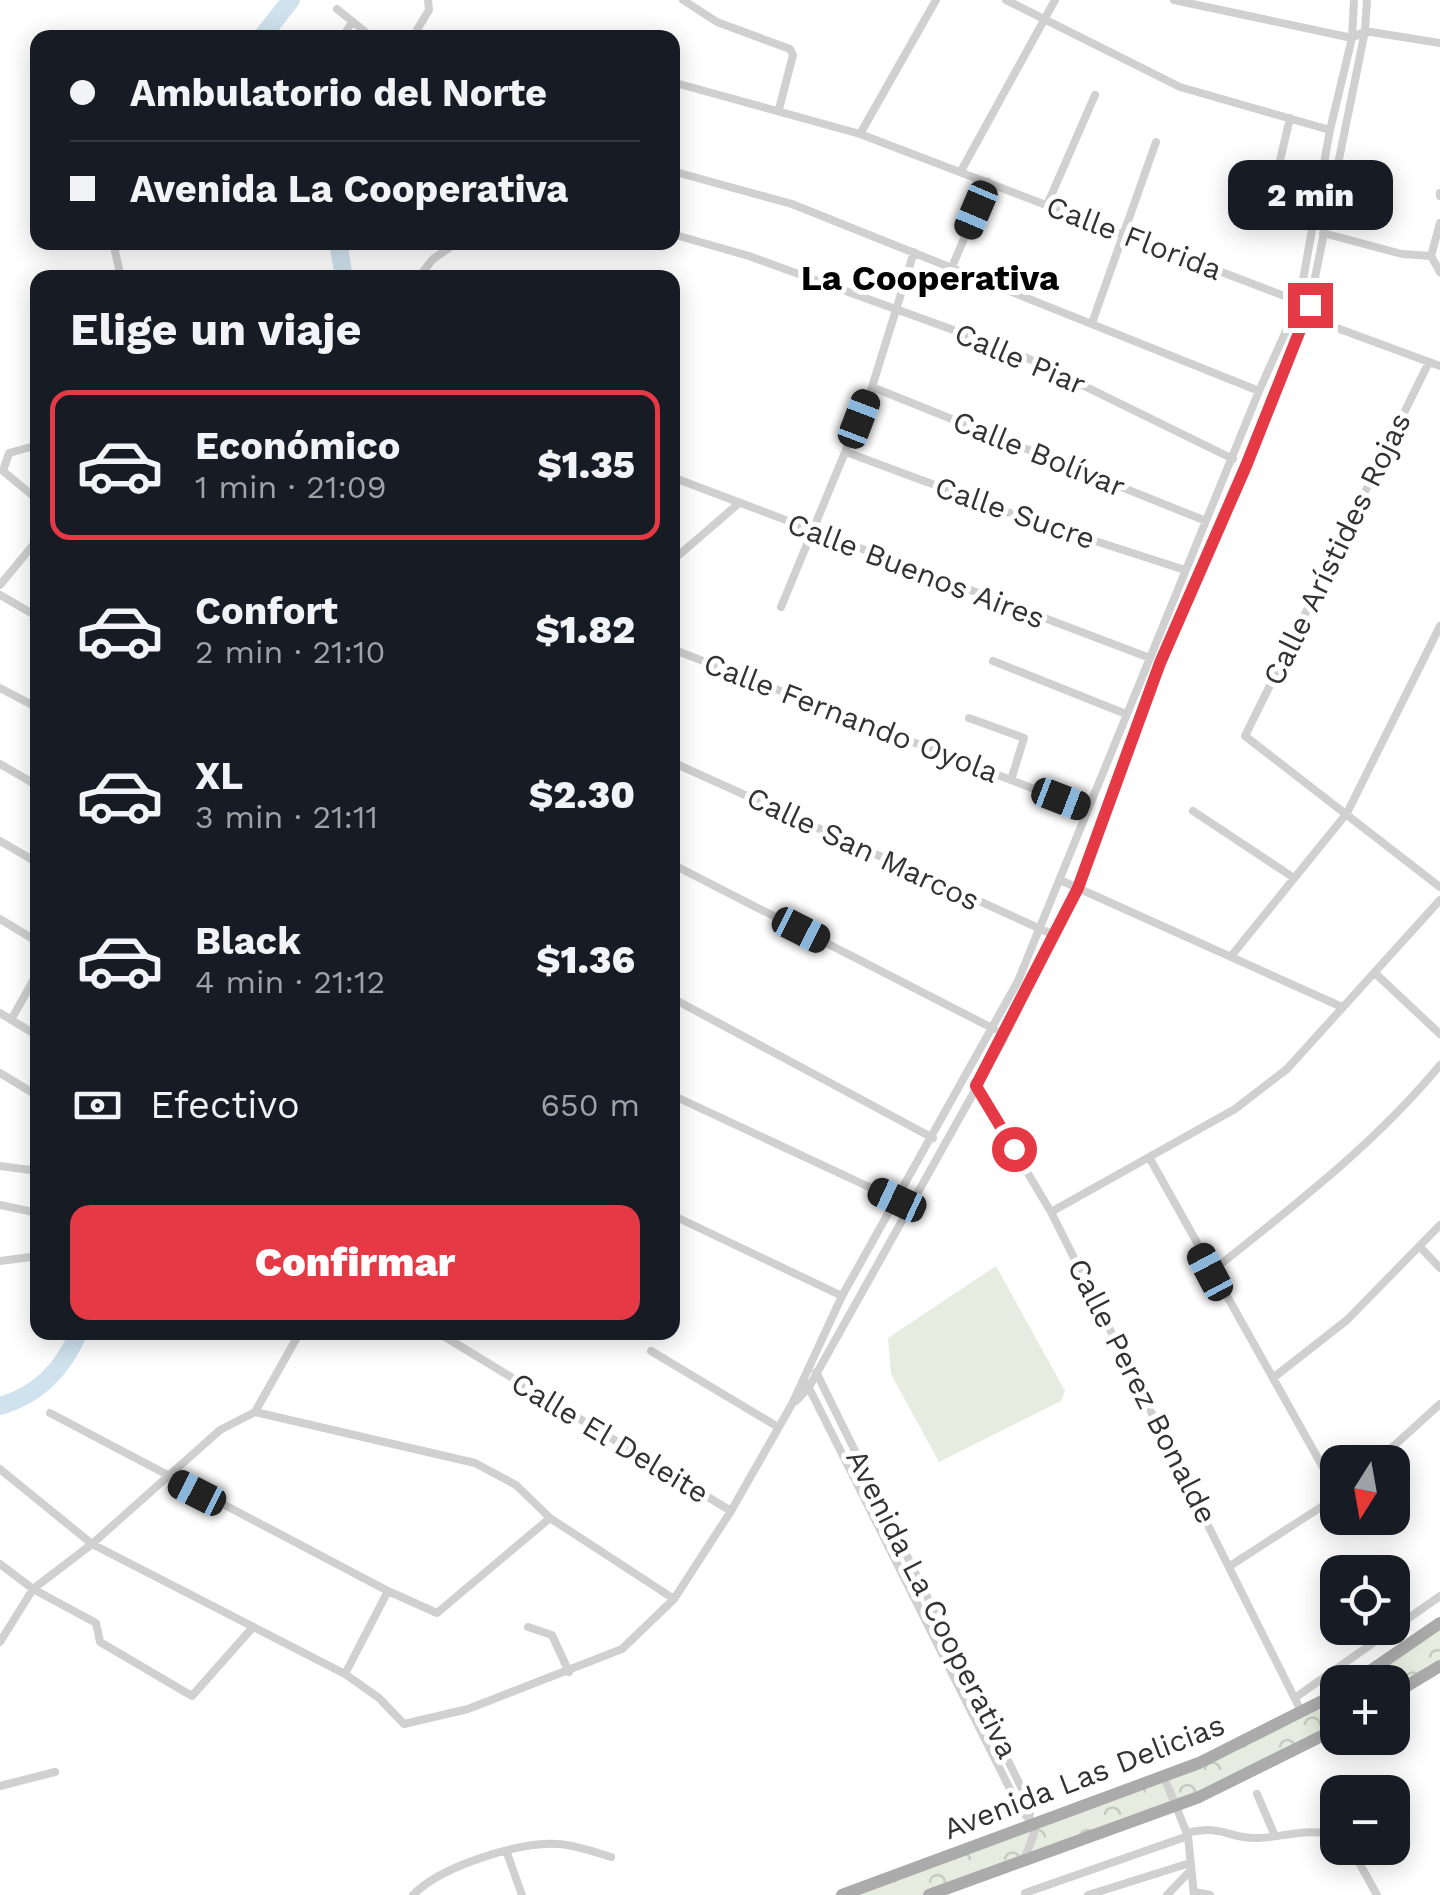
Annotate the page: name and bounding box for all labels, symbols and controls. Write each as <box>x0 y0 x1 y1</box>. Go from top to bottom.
text: Ambulatorio del Norte <box>130 71 547 115</box>
callout: 2 min <box>1228 160 1392 230</box>
text: Avenida La Cooperativa <box>130 167 568 211</box>
text: 2 min <box>1267 176 1354 214</box>
car <box>950 177 1002 243</box>
street label: Calle Florida <box>1042 188 1227 287</box>
district label: La Cooperativa <box>801 257 1060 299</box>
route end <box>1288 283 1333 328</box>
text: Elige un viaje <box>70 303 362 356</box>
street label: Calle Piar <box>949 315 1091 402</box>
car <box>834 386 884 452</box>
street label: Calle Bolívar <box>948 403 1130 504</box>
street label: Calle Arístides Rojas <box>1255 407 1418 691</box>
icon: car <box>75 420 165 510</box>
text: Económico <box>195 424 400 468</box>
text: $1.35 <box>537 443 635 487</box>
text: 1 min · 21:09 <box>195 468 387 506</box>
street label: Calle Sucre <box>931 469 1100 556</box>
street label: Calle Buenos Aires <box>782 505 1050 636</box>
icon: car <box>75 585 165 675</box>
text: Confort <box>195 589 338 633</box>
text: $1.82 <box>535 608 635 652</box>
text: 2 min · 21:10 <box>195 633 385 671</box>
street label: Calle Fernando Oyola <box>699 645 1003 790</box>
icon: car <box>75 750 165 840</box>
text: XL <box>195 754 243 798</box>
text: $2.30 <box>529 773 635 817</box>
car <box>1028 774 1094 824</box>
street label: Calle San Marcos <box>741 779 985 918</box>
text: 3 min · 21:11 <box>195 798 378 836</box>
car <box>767 903 835 957</box>
icon: car <box>75 915 165 1005</box>
text: Black <box>195 919 301 963</box>
text: $1.36 <box>536 938 635 982</box>
text: 4 min · 21:12 <box>195 963 385 1001</box>
icon: cash <box>70 1078 125 1133</box>
text: Efectivo <box>150 1083 300 1127</box>
text: 650 m <box>541 1086 640 1124</box>
route start <box>992 1127 1037 1172</box>
car <box>863 1174 931 1226</box>
button: Confirmar <box>70 1205 640 1320</box>
car <box>1183 1238 1237 1306</box>
street label: Calle Perez Bonalde <box>1060 1252 1224 1529</box>
street label: Calle El Deleite <box>505 1365 715 1510</box>
street label: Avenida La Cooperativa <box>839 1444 1026 1764</box>
north arrow <box>1320 1445 1410 1535</box>
map controls <box>1320 1445 1410 1865</box>
car <box>163 1466 231 1520</box>
button: locate <box>1320 1555 1410 1645</box>
button: + <box>1320 1665 1410 1755</box>
street label: Avenida Las Delicias <box>938 1707 1229 1846</box>
button: − <box>1320 1775 1410 1865</box>

